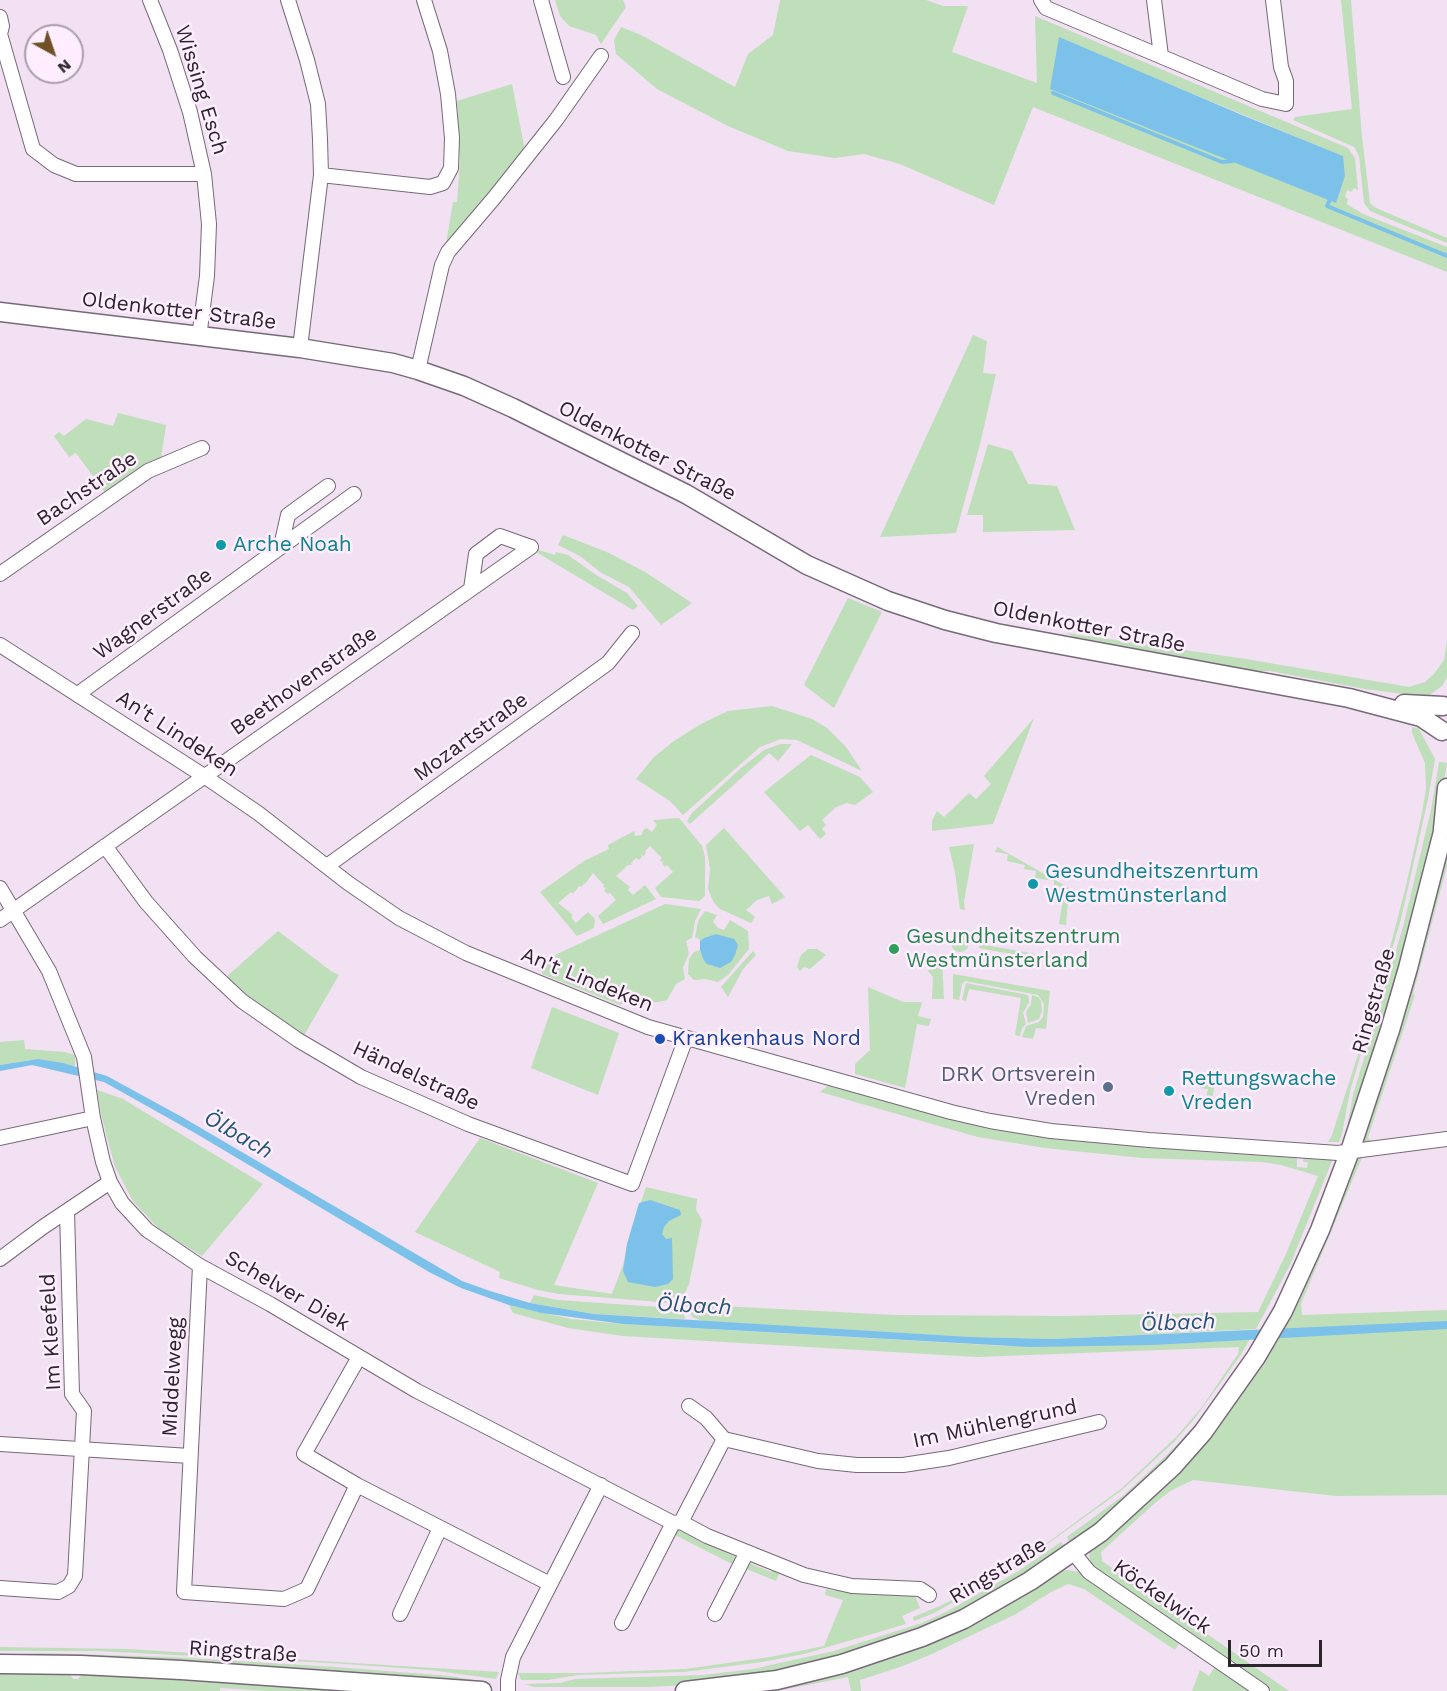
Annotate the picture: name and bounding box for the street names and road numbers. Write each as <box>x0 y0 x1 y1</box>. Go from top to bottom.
street label: Wissing Esch <box>169 22 233 158</box>
street label: Oldenkotter Straße <box>80 287 278 335</box>
street label: Oldenkotter Straße <box>554 395 740 507</box>
street label: Bachstraße <box>32 446 142 532</box>
street label: Wagnerstraße <box>89 562 217 666</box>
street label: Oldenkotter Straße <box>990 596 1188 658</box>
street label: Beethovenstraße <box>226 621 382 741</box>
street label: An't Lindeken <box>111 685 243 783</box>
street label: Mozartstraße <box>409 687 533 787</box>
street label: An't Lindeken <box>517 942 657 1018</box>
street label: Ringstraße <box>1347 945 1401 1057</box>
street label: Händelstraße <box>349 1036 483 1116</box>
street label: Schelver Diek <box>220 1245 354 1337</box>
street label: Im Kleefeld <box>35 1273 67 1391</box>
street label: Middelwegg <box>157 1317 189 1437</box>
street label: Im Mühlengrund <box>911 1394 1079 1454</box>
street label: Ringstraße <box>945 1532 1051 1610</box>
street label: Köckelwick <box>1108 1554 1216 1640</box>
street label: Ringstraße <box>188 1636 298 1668</box>

